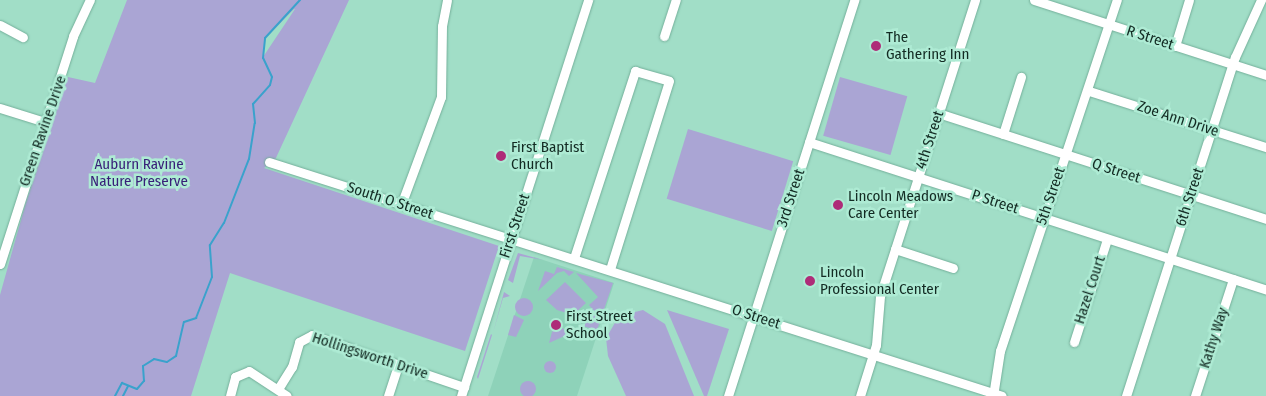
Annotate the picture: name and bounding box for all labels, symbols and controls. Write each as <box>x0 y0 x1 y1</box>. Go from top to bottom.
street label: R Street <box>1124 22 1176 54</box>
place label: The Gathering Inn <box>886 28 969 63</box>
marker: The Gathering Inn <box>870 40 882 52</box>
street label: Green Ravine Drive <box>16 73 70 189</box>
street label: Zoe Ann Drive <box>1135 97 1221 141</box>
street label: 4th Street <box>912 108 948 172</box>
place label: First Baptist Church <box>511 138 584 173</box>
marker: First Baptist Church <box>495 150 507 162</box>
park label: Auburn Ravine Nature Preserve <box>90 155 188 190</box>
street label: Q Street <box>1090 155 1142 187</box>
street label: 5th Street <box>1033 165 1069 227</box>
street label: 6th Street <box>1172 165 1208 229</box>
street label: 3rd Street <box>773 167 809 229</box>
street label: South O Street <box>345 179 435 223</box>
street label: P Street <box>969 186 1021 218</box>
place label: Lincoln Meadows Care Center <box>848 187 953 222</box>
street label: First Street <box>496 192 534 260</box>
marker: Lincoln Meadows Care Center <box>832 199 844 211</box>
street label: Hazel Court <box>1071 254 1109 326</box>
place label: Lincoln Professional Center <box>820 263 939 298</box>
marker: Lincoln Professional Center <box>804 275 816 287</box>
street label: O Street <box>730 301 782 333</box>
street label: Kathy Way <box>1196 305 1232 371</box>
place label: First Street School <box>566 307 633 342</box>
marker: First Street School <box>550 319 562 331</box>
street label: Hollingsworth Drive <box>310 329 430 383</box>

